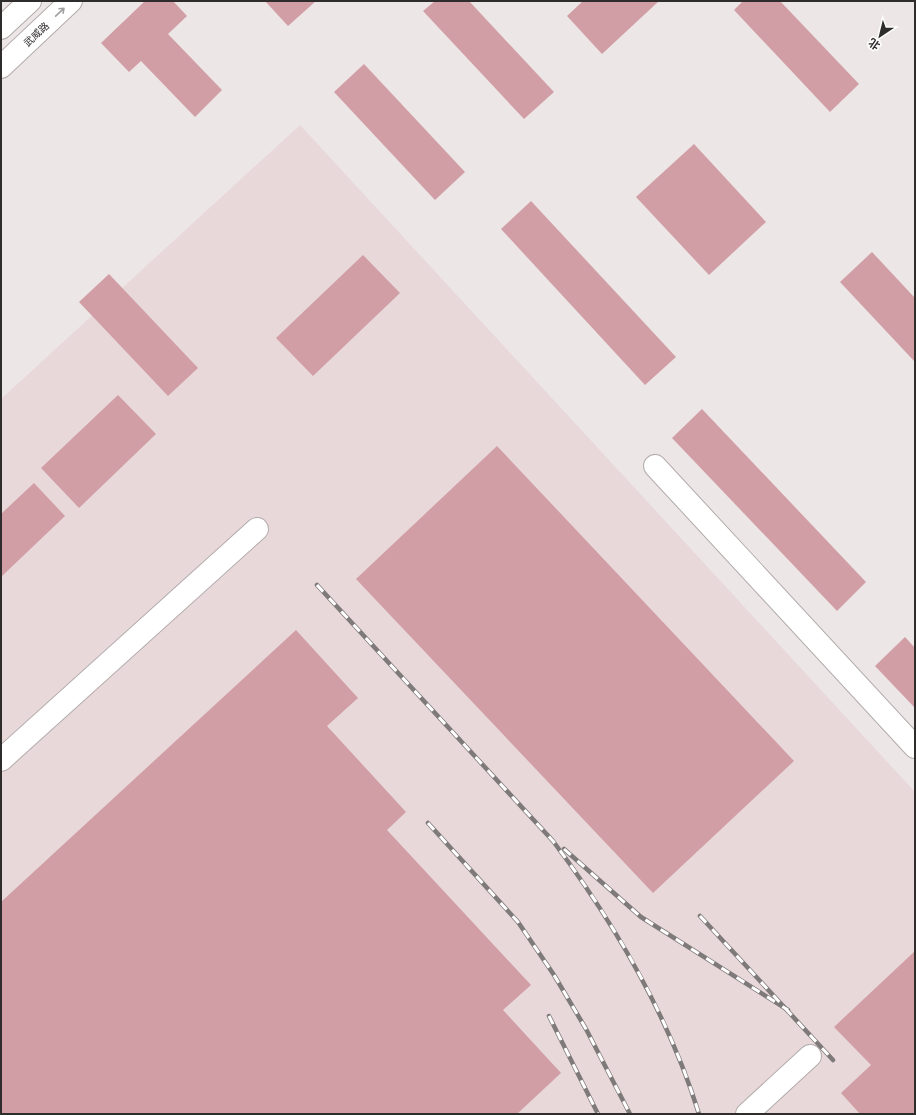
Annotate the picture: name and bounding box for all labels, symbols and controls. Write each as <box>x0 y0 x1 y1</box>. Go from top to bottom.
one-way arrow <box>55 7 65 17</box>
north arrow <box>860 16 900 56</box>
street label: 武威路 <box>20 19 52 49</box>
text: 北 <box>865 35 883 54</box>

